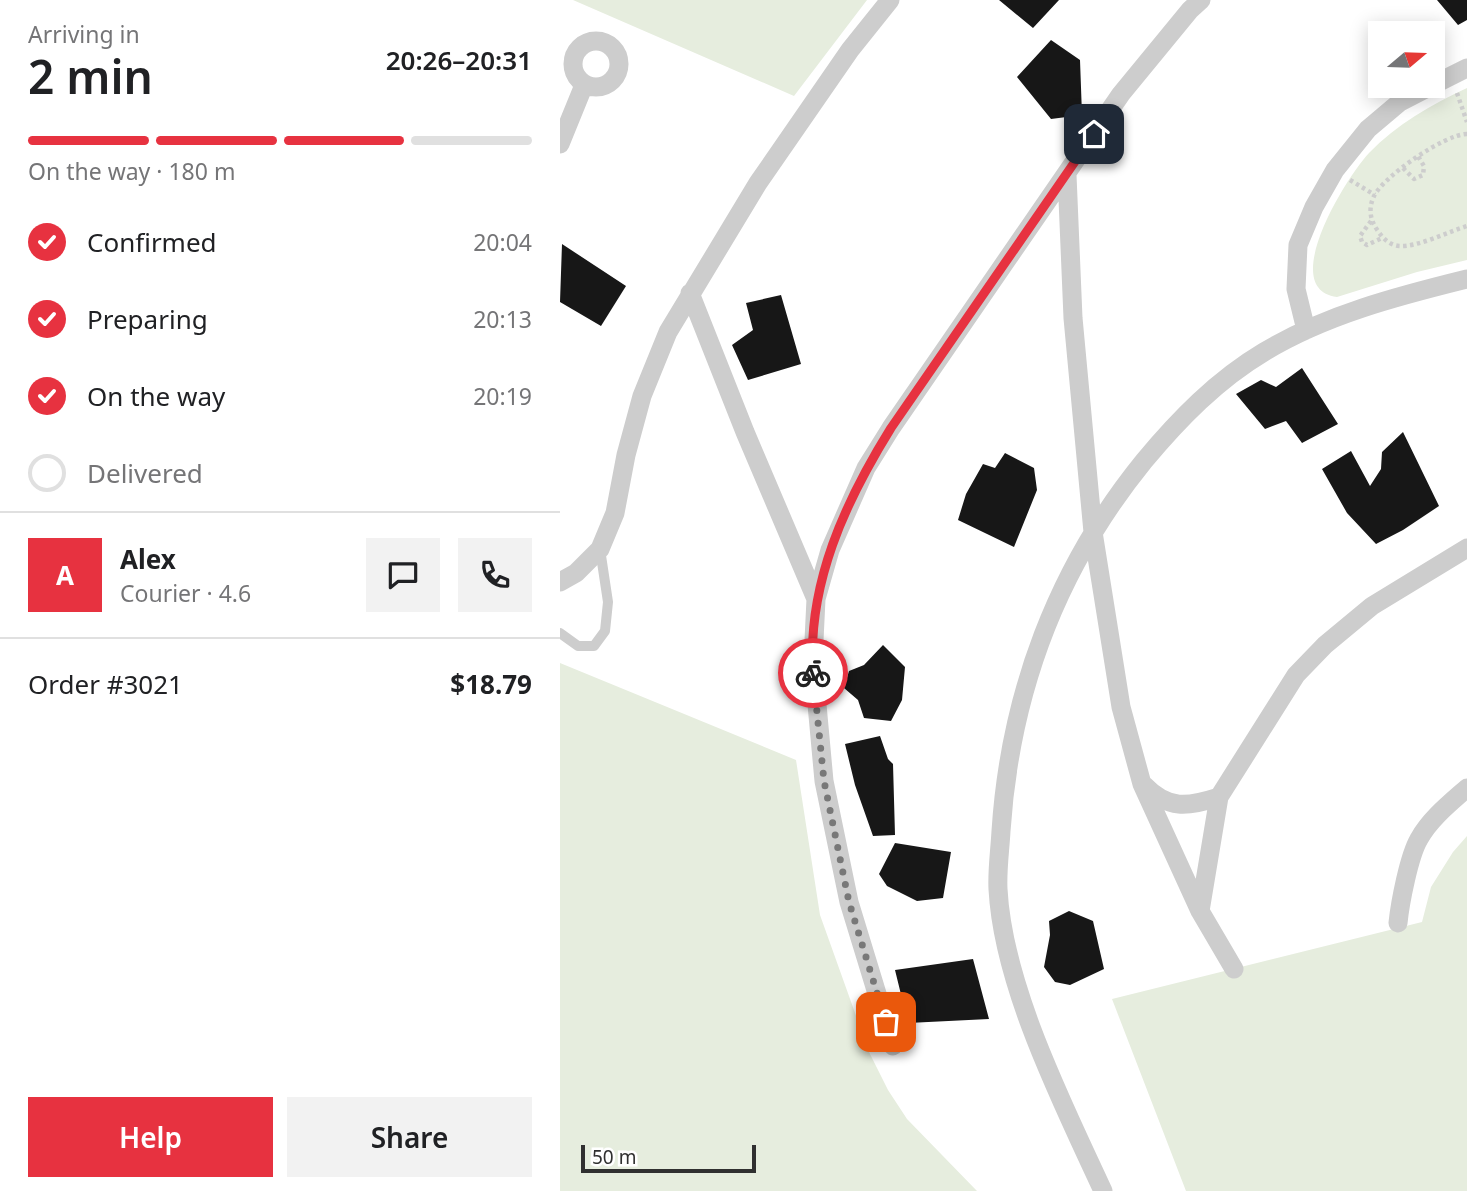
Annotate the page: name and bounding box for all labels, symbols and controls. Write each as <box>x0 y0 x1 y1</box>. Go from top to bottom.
text: Arriving in <box>28 18 140 50</box>
north arrow <box>1368 21 1446 98</box>
map controls <box>1368 21 1445 98</box>
text: 20:26–20:31 <box>386 42 532 78</box>
text: 2 min <box>28 45 153 107</box>
pin <box>1064 104 1124 164</box>
icon: home <box>1075 115 1113 153</box>
text: On the way · 180 m <box>28 155 235 187</box>
icon: check <box>28 223 66 261</box>
text: Confirmed <box>87 224 217 260</box>
text: 20:04 <box>473 226 532 258</box>
icon: check <box>28 300 66 338</box>
text: Preparing <box>87 301 208 337</box>
text: 20:13 <box>473 303 532 335</box>
icon: check <box>28 377 66 415</box>
text: On the way <box>87 378 225 414</box>
text: 20:19 <box>473 380 532 412</box>
text: Delivered <box>87 455 203 491</box>
button: chat <box>366 538 440 612</box>
button: phone <box>458 538 532 612</box>
text: Alex <box>120 541 176 577</box>
text: A <box>56 557 74 593</box>
text: Courier · 4.6 <box>120 577 251 609</box>
courier <box>778 638 848 708</box>
icon: bike <box>794 654 832 692</box>
text: Order #3021 <box>28 666 183 702</box>
text: $18.79 <box>450 666 532 702</box>
pin <box>856 992 916 1052</box>
icon: bag <box>867 1003 905 1041</box>
button: Help <box>28 1097 273 1177</box>
button: Share <box>287 1097 532 1177</box>
scale bar <box>581 1142 756 1174</box>
text: 50 m <box>592 1144 636 1170</box>

